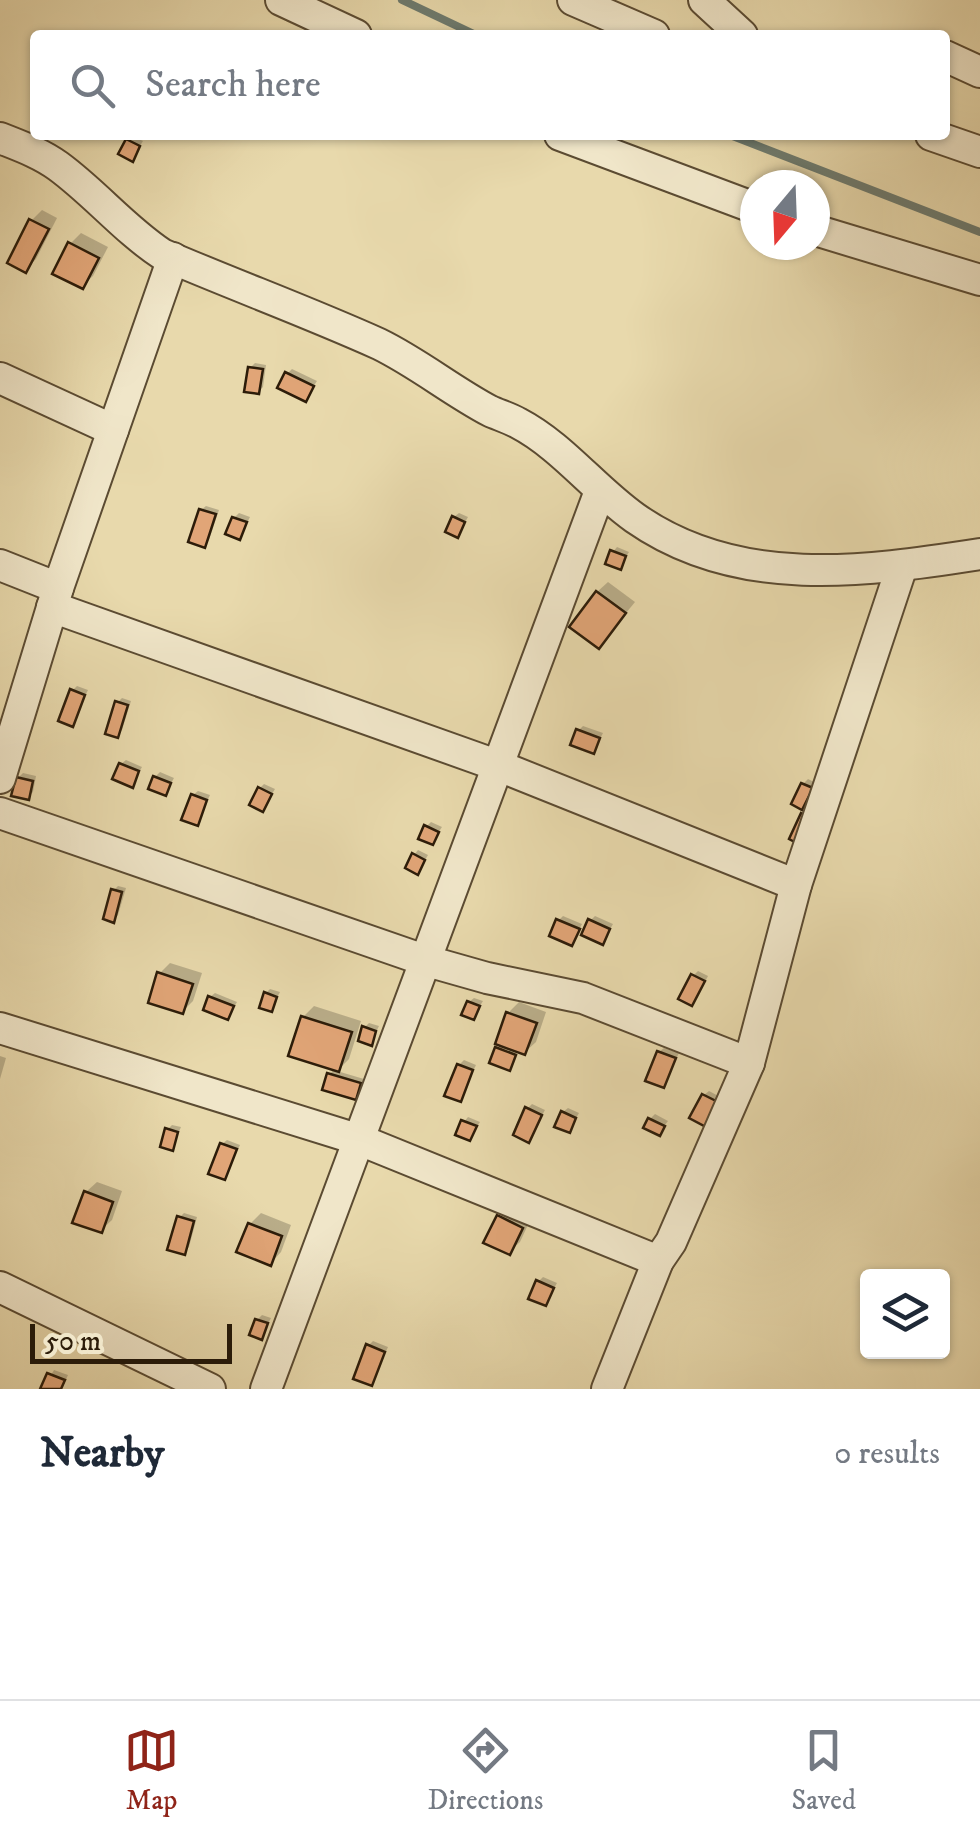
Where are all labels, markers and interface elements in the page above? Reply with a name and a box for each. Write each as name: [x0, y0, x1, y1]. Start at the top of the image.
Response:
search box: [30, 30, 950, 140]
icon: search: [65, 58, 120, 113]
text: Search here: [145, 61, 321, 109]
north arrow: [740, 170, 830, 260]
map controls: [860, 1269, 950, 1359]
button: layers: [860, 1269, 950, 1359]
scale bar: [30, 1319, 232, 1364]
text: 50 m: [45, 1324, 101, 1359]
text: Nearby: [40, 1428, 164, 1480]
text: 0 results: [834, 1434, 940, 1474]
tab: Map: [124, 1723, 179, 1818]
tab: Directions: [427, 1723, 543, 1818]
tab: Saved: [792, 1723, 856, 1818]

